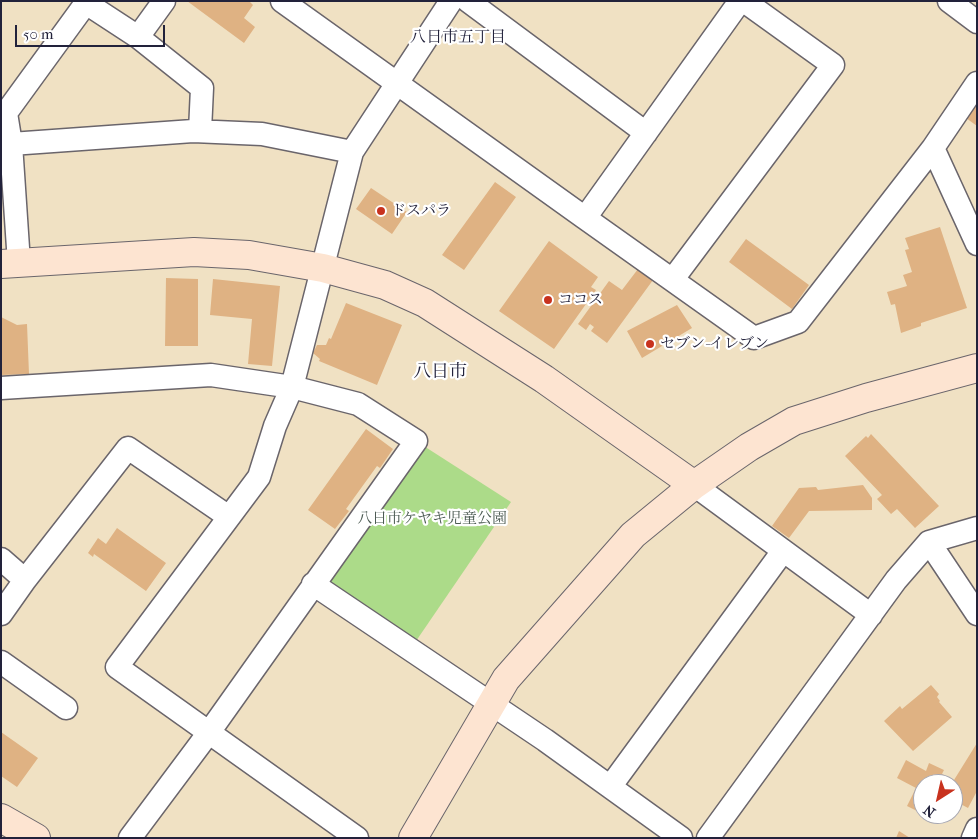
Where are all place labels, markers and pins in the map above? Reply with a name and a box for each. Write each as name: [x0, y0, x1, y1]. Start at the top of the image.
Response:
place label: ドスパラ: [391, 202, 451, 220]
marker: ドスパラ: [375, 205, 387, 217]
place label: ココス: [558, 291, 603, 309]
marker: ココス: [542, 294, 554, 306]
place label: セブン-イレブン: [660, 335, 769, 353]
marker: セブン-イレブン: [644, 338, 656, 350]

